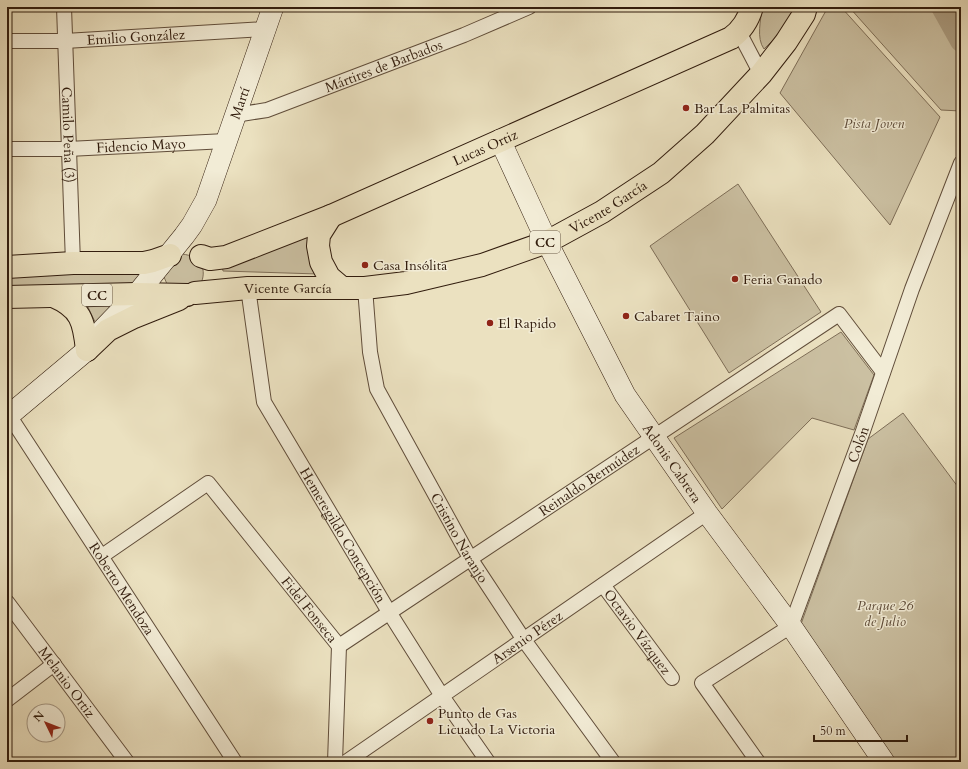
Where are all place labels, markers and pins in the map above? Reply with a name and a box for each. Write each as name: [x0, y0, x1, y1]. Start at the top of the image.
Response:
place label: Bar Las Palmitas: [694, 99, 791, 118]
marker: Bar Las Palmitas: [681, 103, 691, 113]
place label: Casa Insólita: [373, 256, 447, 275]
marker: Casa Insólita: [360, 260, 370, 270]
place label: Feria Ganado: [743, 270, 823, 289]
marker: Feria Ganado: [730, 274, 740, 284]
place label: Cabaret Taino: [634, 307, 720, 326]
marker: Cabaret Taino: [621, 311, 631, 321]
place label: El Rapido: [498, 314, 557, 333]
marker: El Rapido: [485, 318, 495, 328]
place label: Punto de Gas Licuado La Victoria: [438, 704, 555, 739]
marker: Punto de Gas Licuado La Victoria: [425, 716, 435, 726]

